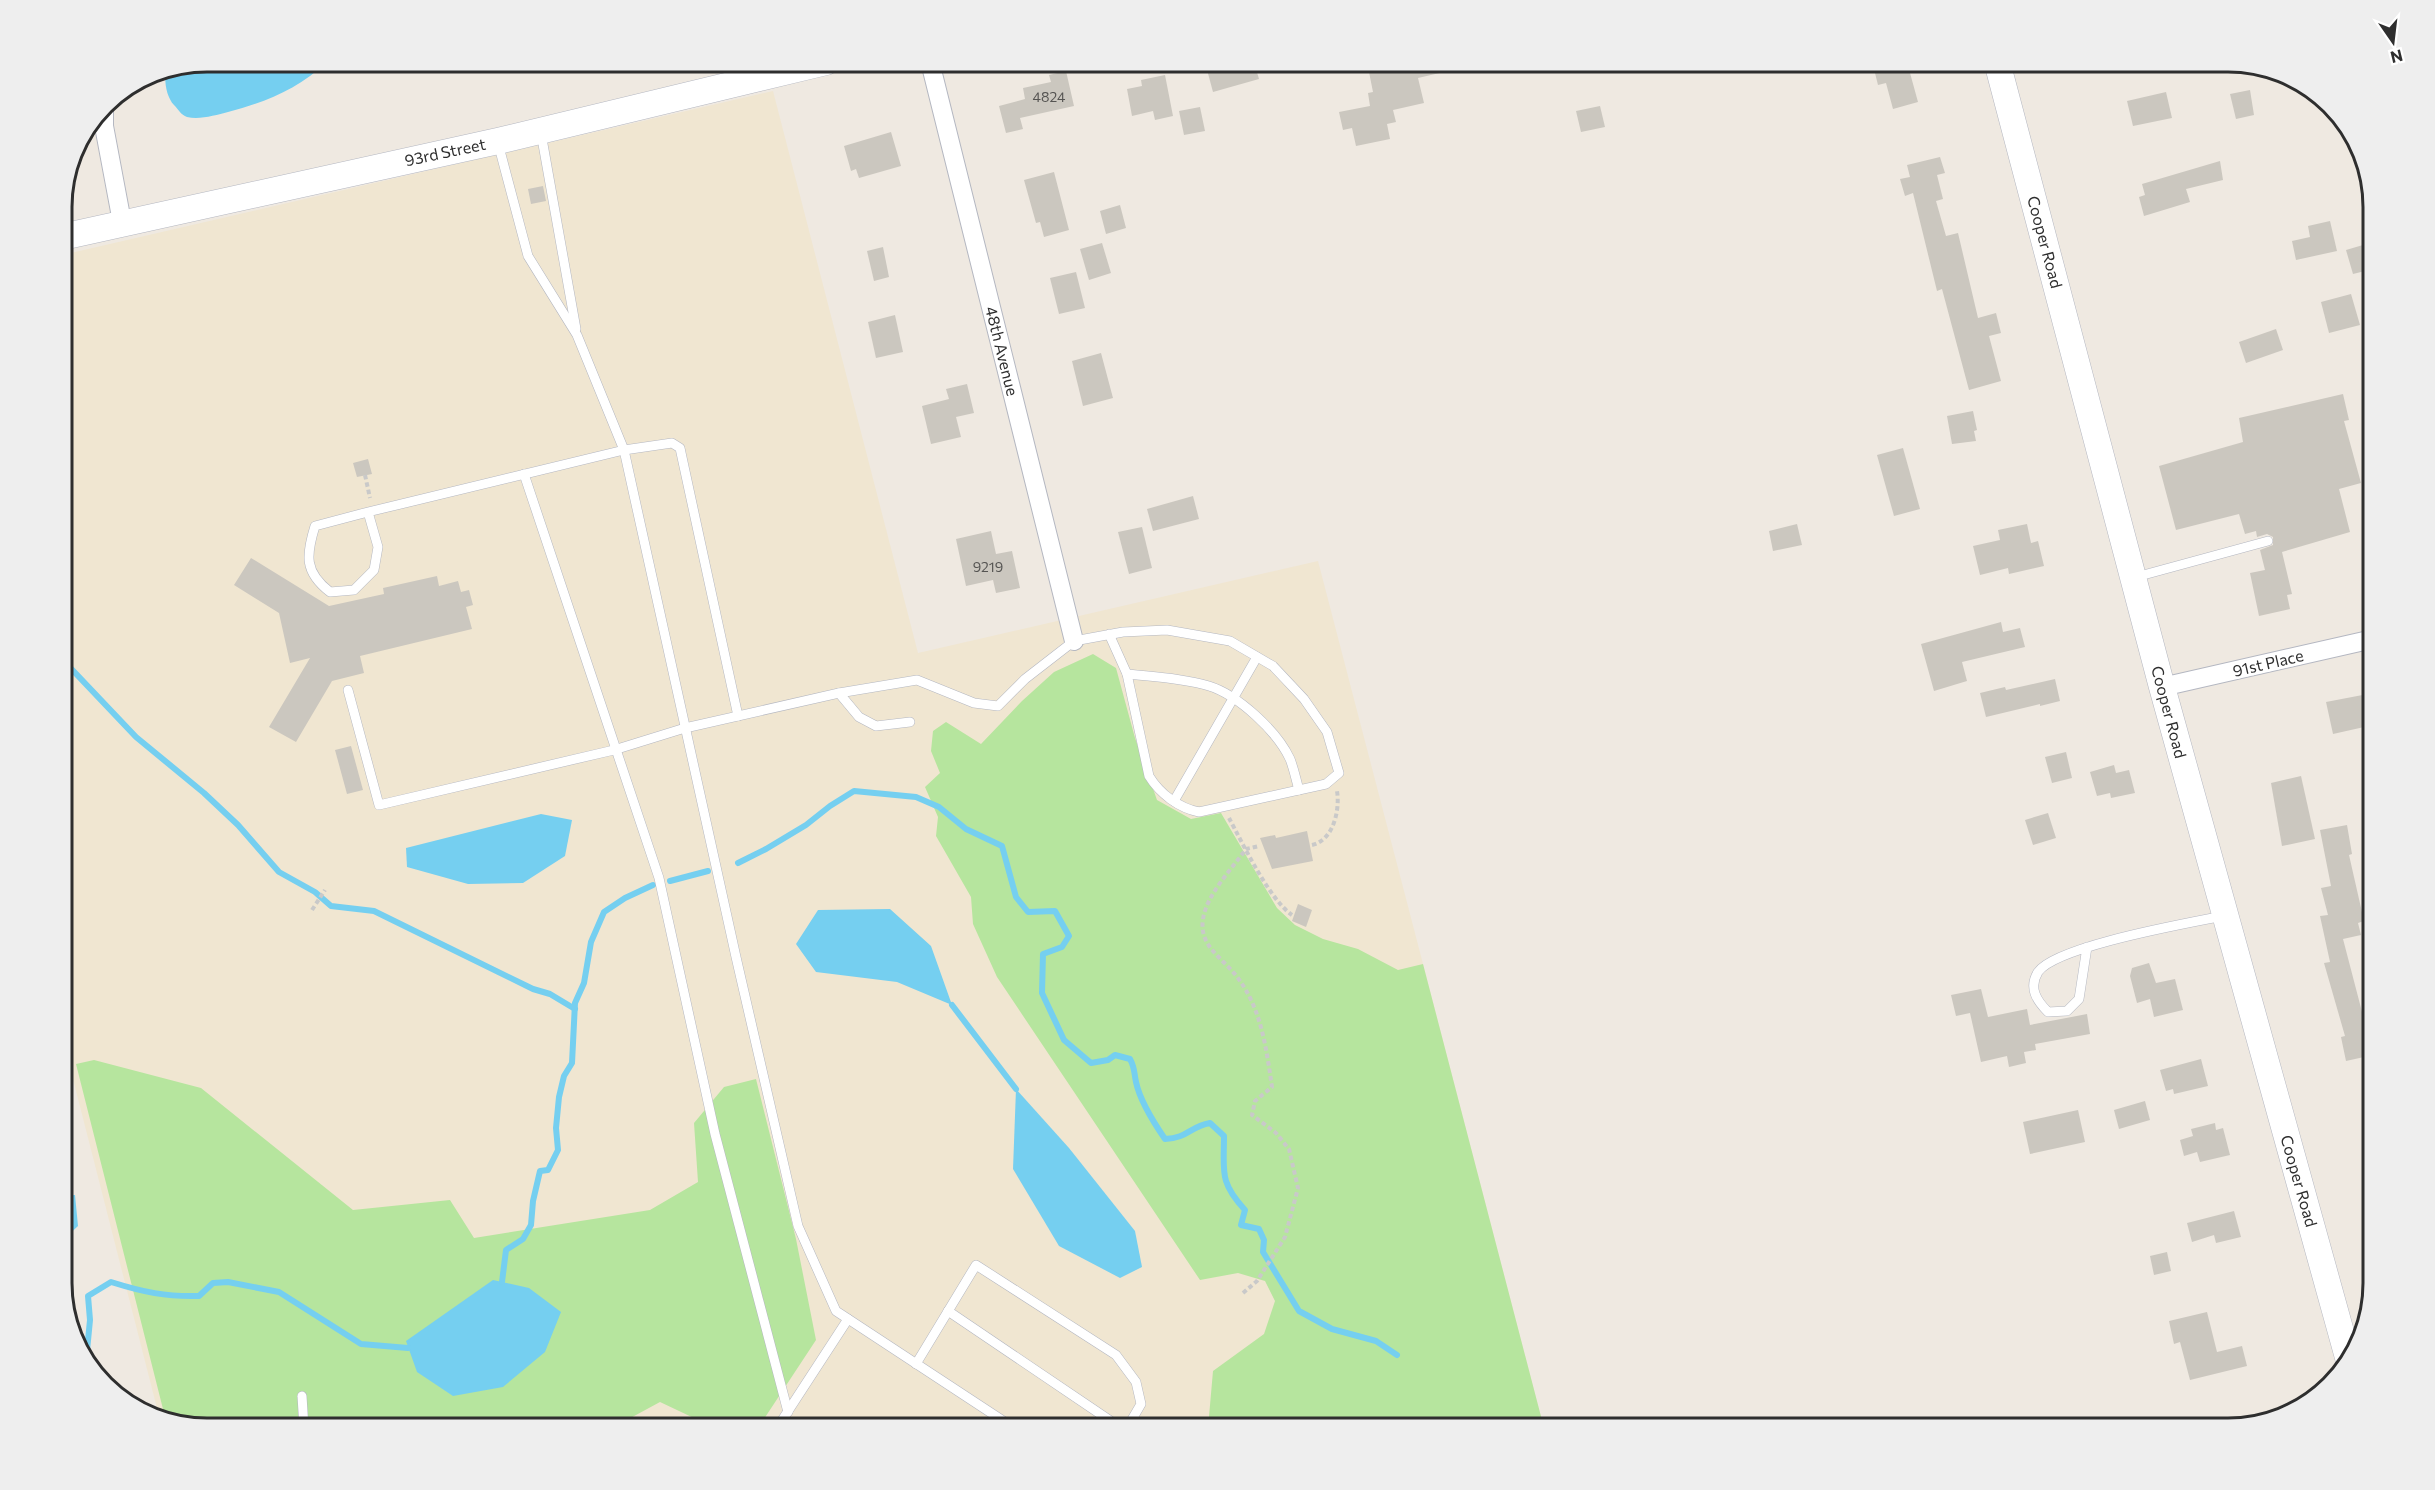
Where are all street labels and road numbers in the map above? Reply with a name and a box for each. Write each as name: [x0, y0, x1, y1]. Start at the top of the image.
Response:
street label: 93rd Street: [403, 134, 488, 169]
street label: Cooper Road: [2024, 194, 2067, 290]
street label: 48th Avenue: [982, 304, 1023, 398]
street label: 91st Place: [2231, 645, 2305, 680]
street label: Cooper Road: [2148, 664, 2191, 760]
street label: Cooper Road: [2277, 1133, 2322, 1229]

